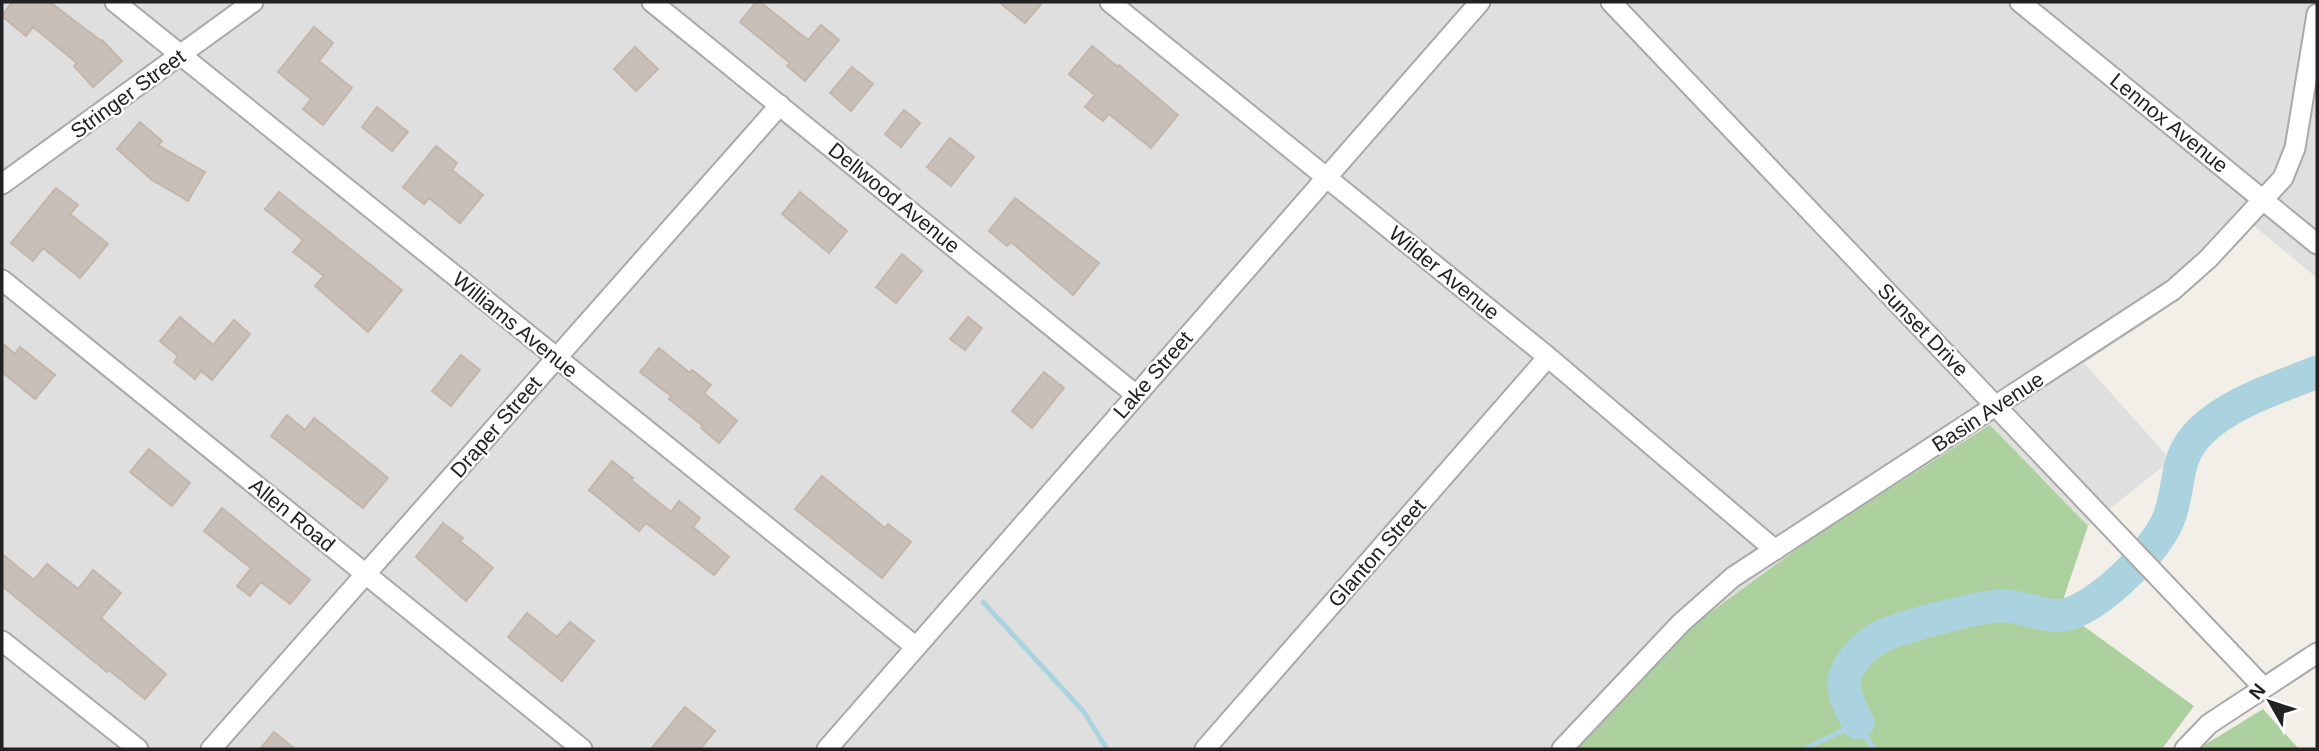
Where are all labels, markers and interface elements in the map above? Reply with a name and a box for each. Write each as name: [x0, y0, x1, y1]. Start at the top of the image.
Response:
street label: Stringer Street: [66, 44, 189, 143]
street label: Lennox Avenue: [2106, 68, 2233, 177]
street label: Dellwood Avenue: [824, 138, 964, 257]
street label: Wilder Avenue: [1385, 221, 1504, 324]
street label: Williams Avenue: [448, 267, 582, 382]
street label: Sunset Drive: [1873, 278, 1973, 381]
street label: Lake Street: [1109, 326, 1197, 423]
street label: Basin Avenue: [1928, 367, 2048, 456]
street label: Draper Street: [446, 371, 546, 482]
street label: Allen Road: [245, 473, 339, 556]
street label: Glanton Street: [1324, 494, 1430, 611]
north arrow: [2235, 667, 2305, 737]
text: N: [2245, 680, 2270, 704]

